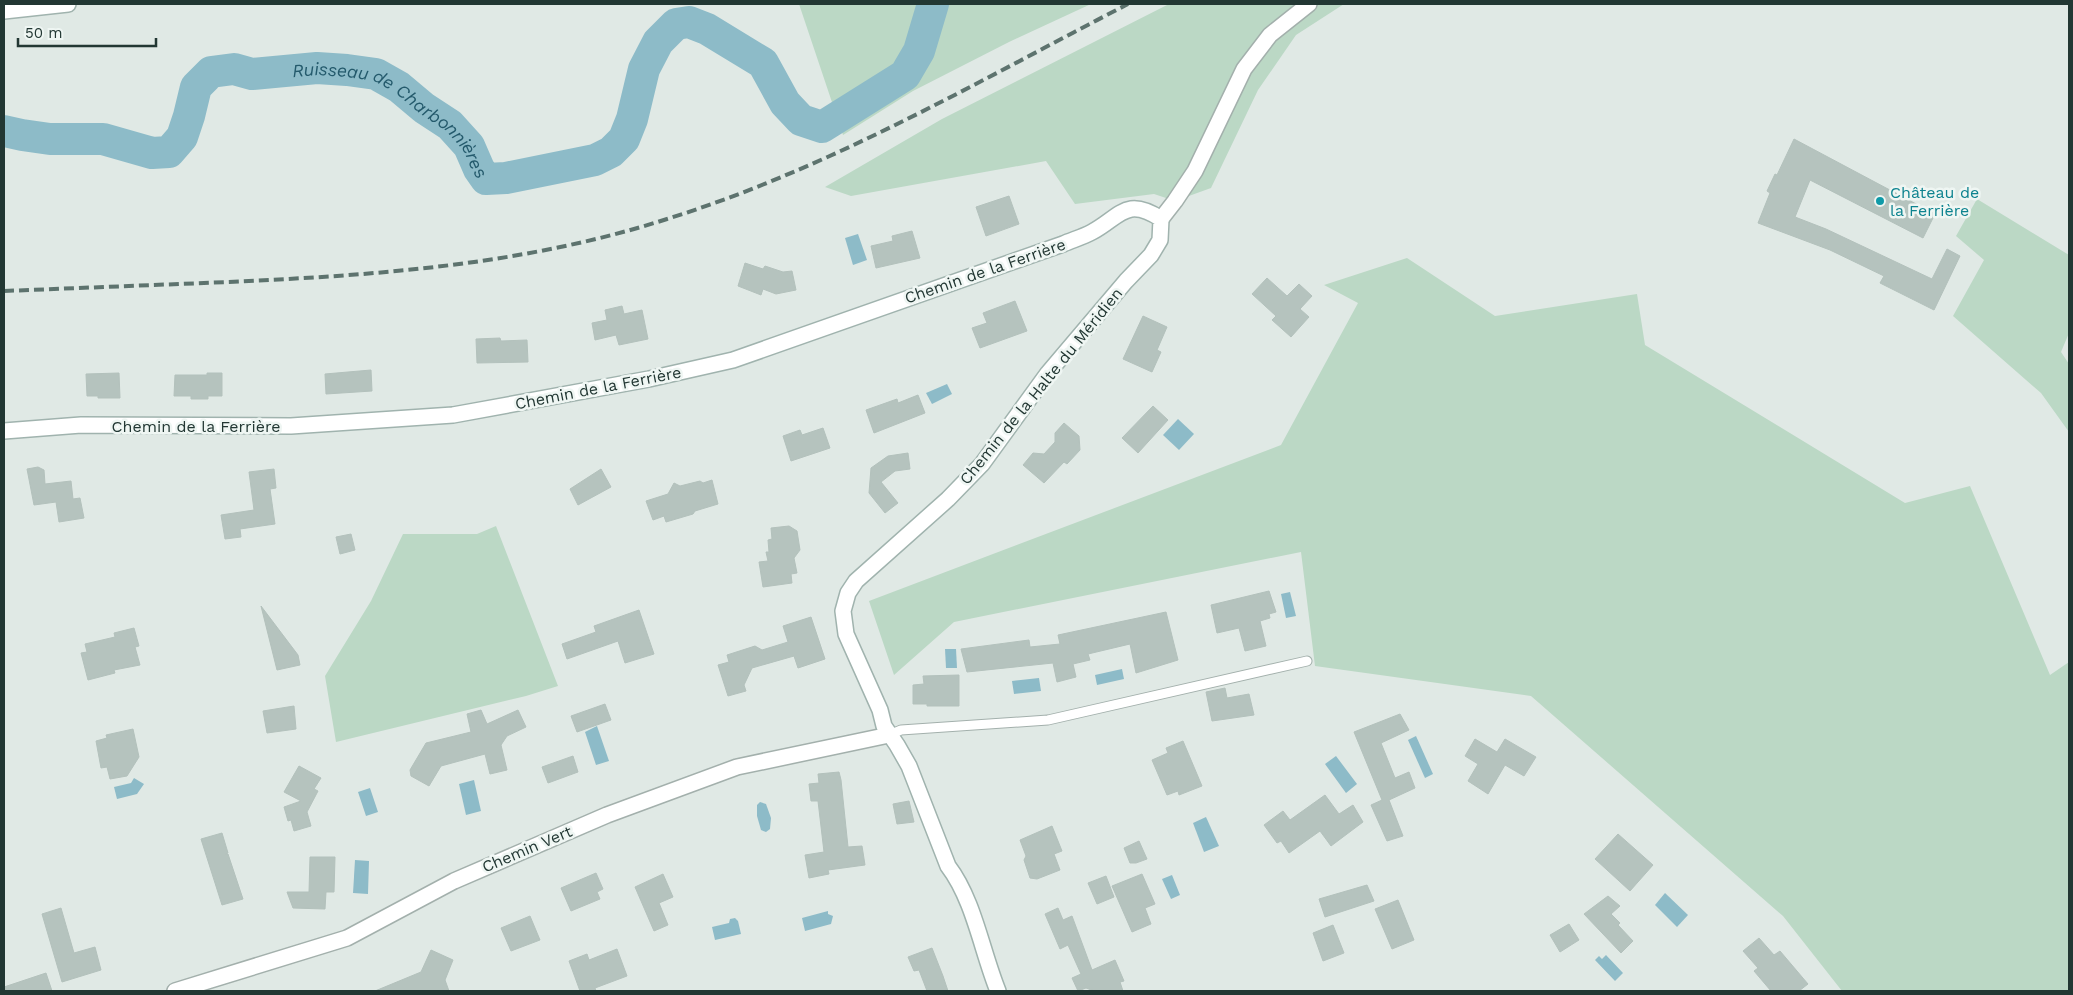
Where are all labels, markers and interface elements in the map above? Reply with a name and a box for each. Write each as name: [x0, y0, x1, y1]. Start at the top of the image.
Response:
scale bar: [18, 15, 155, 47]
text: 50 m: [25, 24, 62, 42]
water label: Ruisseau de Charbonnières: [291, 57, 492, 182]
place label: Château de la Ferrière: [1890, 183, 1979, 220]
marker: Château de la Ferrière: [1874, 195, 1886, 207]
street label: Chemin de la Ferrière: [902, 235, 1068, 307]
street label: Chemin de la Halte du Méridien: [956, 284, 1126, 488]
street label: Chemin de la Ferrière: [513, 363, 683, 413]
street label: Chemin de la Ferrière: [112, 417, 280, 436]
street label: Chemin Vert: [479, 821, 575, 877]

